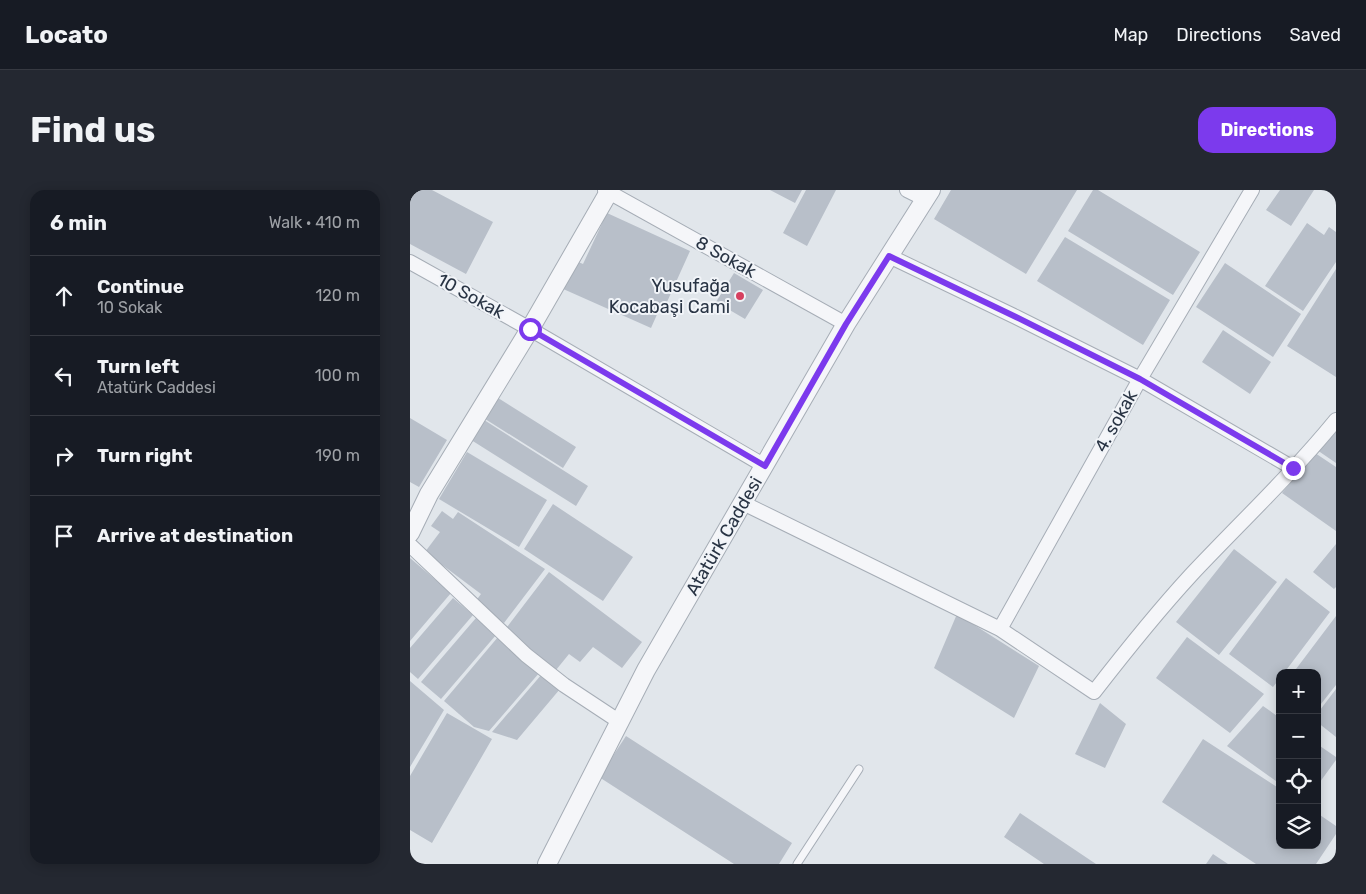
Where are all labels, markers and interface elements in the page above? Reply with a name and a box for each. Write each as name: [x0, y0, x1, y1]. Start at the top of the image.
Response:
text: Locato: [25, 21, 108, 49]
text: Map: [1113, 24, 1148, 46]
text: Directions: [1176, 24, 1262, 46]
text: Saved: [1290, 24, 1341, 46]
button: Directions: [1198, 107, 1336, 153]
text: Find us: [30, 109, 155, 151]
text: 6 min: [50, 210, 107, 235]
text: Walk · 410 m: [269, 213, 360, 232]
street label: 8 Sokak: [692, 231, 761, 283]
street label: 10 Sokak: [434, 269, 509, 324]
text: Continue: [97, 275, 184, 298]
place label: Yusufağa Kocabaşi Cami: [609, 275, 730, 318]
icon: ahead: [50, 282, 78, 310]
text: 120 m: [315, 286, 360, 305]
marker: Yusufağa Kocabaşi Cami: [734, 290, 746, 302]
text: 10 Sokak: [97, 298, 162, 317]
route start: [519, 318, 542, 341]
text: Turn left: [97, 355, 179, 378]
icon: left: [50, 362, 78, 390]
text: 100 m: [315, 366, 360, 385]
text: Atatürk Caddesi: [97, 378, 216, 397]
street label: 4. sokak: [1090, 385, 1142, 456]
icon: right: [50, 442, 78, 470]
text: Turn right: [97, 444, 192, 467]
text: 190 m: [315, 446, 360, 465]
route end: [1282, 457, 1305, 480]
street label: Atatürk Caddesi: [681, 473, 767, 599]
icon: arrive: [50, 522, 78, 550]
text: Arrive at destination: [97, 524, 293, 547]
map controls: [1276, 669, 1321, 849]
button: +: [1276, 669, 1321, 714]
button: −: [1276, 714, 1321, 759]
button: locate: [1276, 759, 1321, 804]
button: layers: [1276, 804, 1321, 849]

